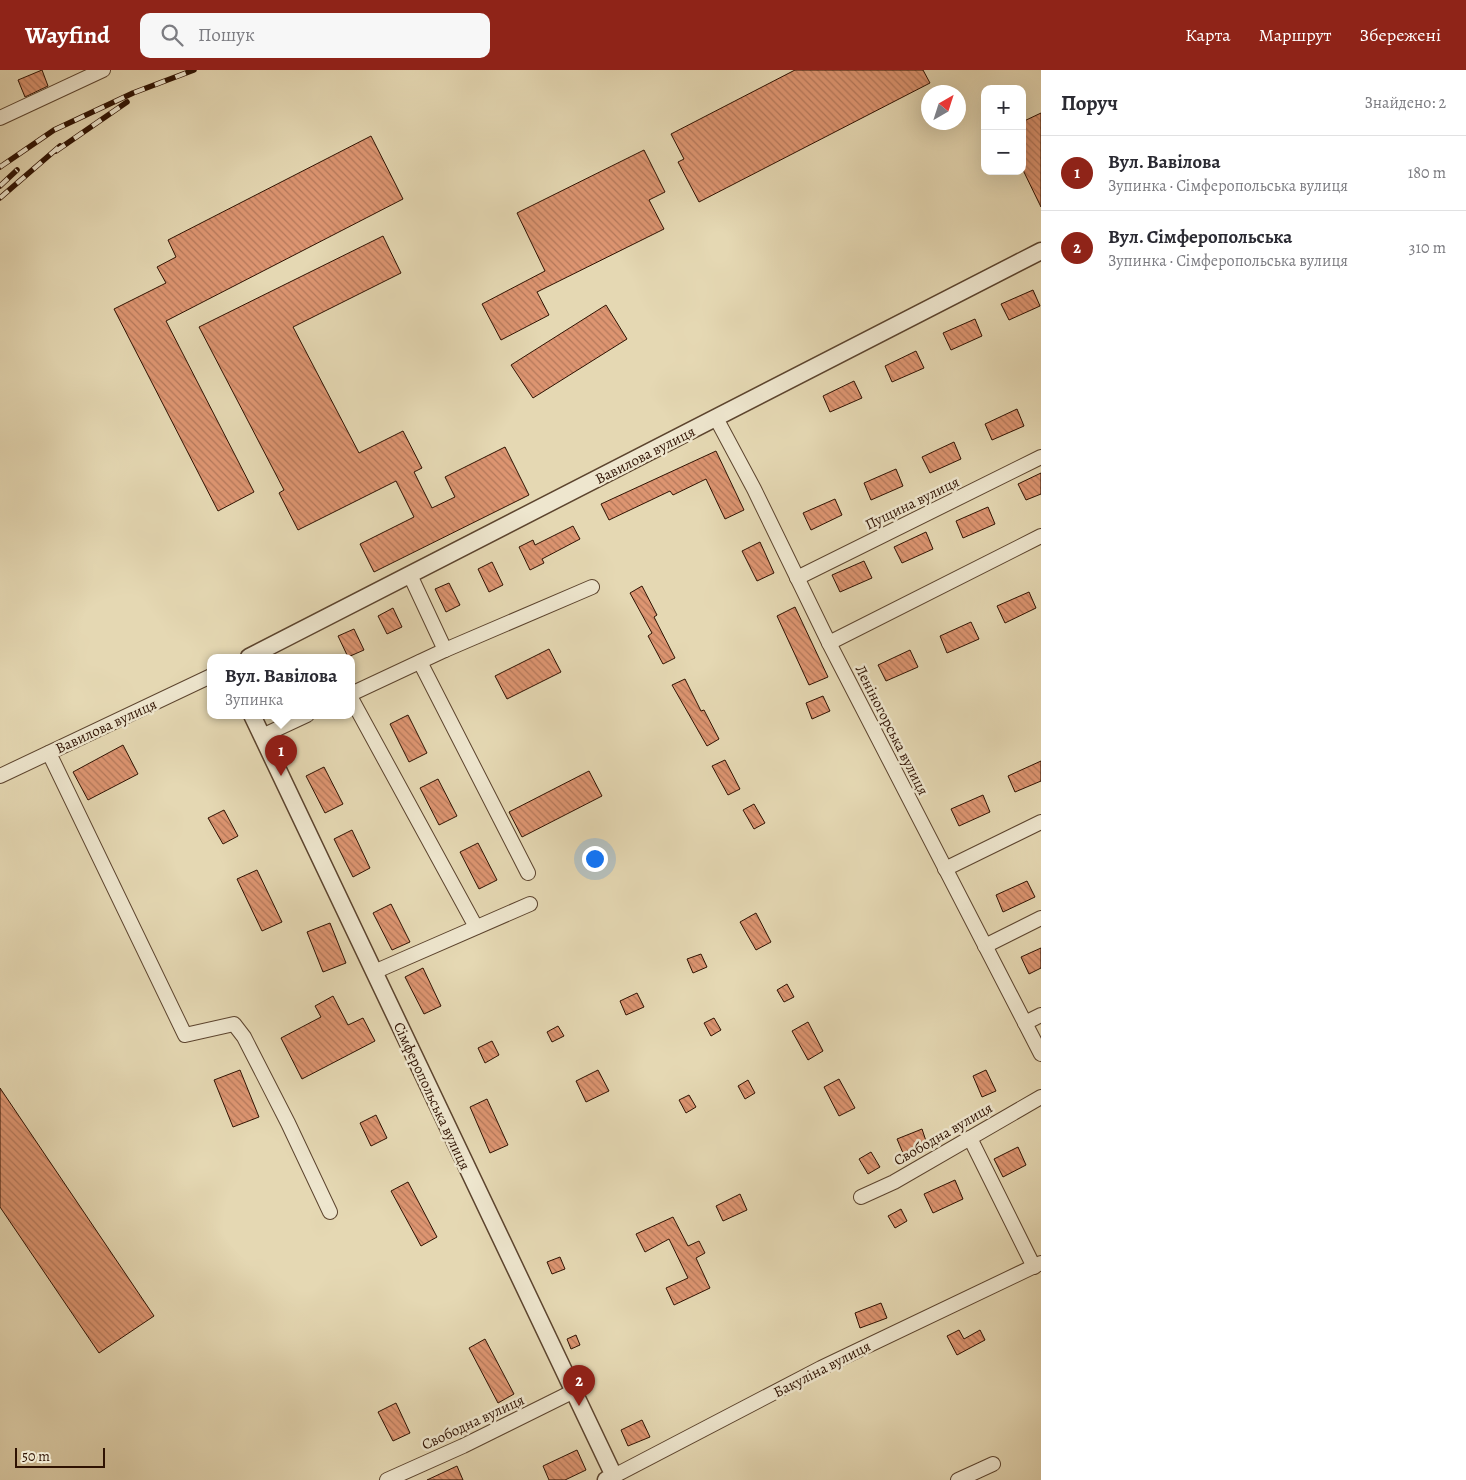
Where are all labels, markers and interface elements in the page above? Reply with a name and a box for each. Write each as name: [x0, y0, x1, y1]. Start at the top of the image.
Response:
search box: [140, 13, 490, 58]
text: Wayfind: [25, 19, 110, 51]
icon: search: [158, 21, 186, 49]
text: Пошук: [198, 22, 255, 48]
text: Карта: [1185, 23, 1231, 47]
text: Маршрут: [1259, 23, 1332, 47]
text: Збережені: [1360, 23, 1441, 47]
north arrow: [921, 85, 966, 130]
map controls: [981, 85, 1026, 175]
button: +: [981, 85, 1026, 130]
text: Поруч: [1061, 89, 1118, 117]
text: Знайдено: 2: [1365, 92, 1446, 114]
button: −: [981, 130, 1026, 175]
text: Вул. Вавілова: [1108, 149, 1220, 175]
text: 1: [1074, 162, 1080, 184]
text: 180 m: [1408, 162, 1446, 184]
text: Зупинка · Сімферопольська вулиця: [1108, 175, 1348, 197]
text: Вул. Сімферопольська: [1108, 224, 1292, 250]
text: 2: [1073, 237, 1081, 259]
text: 310 m: [1409, 237, 1446, 259]
text: Зупинка · Сімферопольська вулиця: [1108, 250, 1348, 272]
street label: Вавилова вулиця: [592, 421, 698, 489]
street label: Пущина вулиця: [862, 472, 962, 534]
popup: [207, 654, 355, 719]
street label: Леніногорська вулиця: [851, 662, 933, 798]
text: Вул. Вавілова: [225, 663, 337, 689]
text: Зупинка: [225, 689, 283, 711]
street label: Вавилова вулиця: [52, 694, 160, 758]
pin: 1: [265, 735, 297, 776]
your location: [582, 846, 608, 872]
street label: Сімферопольська вулиця: [389, 1019, 475, 1173]
street label: Свободна вулиця: [890, 1098, 996, 1170]
street label: Бакуліна вулиця: [770, 1336, 874, 1402]
pin: 2: [563, 1365, 595, 1406]
street label: Свободна вулиця: [418, 1389, 528, 1455]
scale bar: [15, 1445, 105, 1468]
text: 50 m: [22, 1447, 50, 1466]

